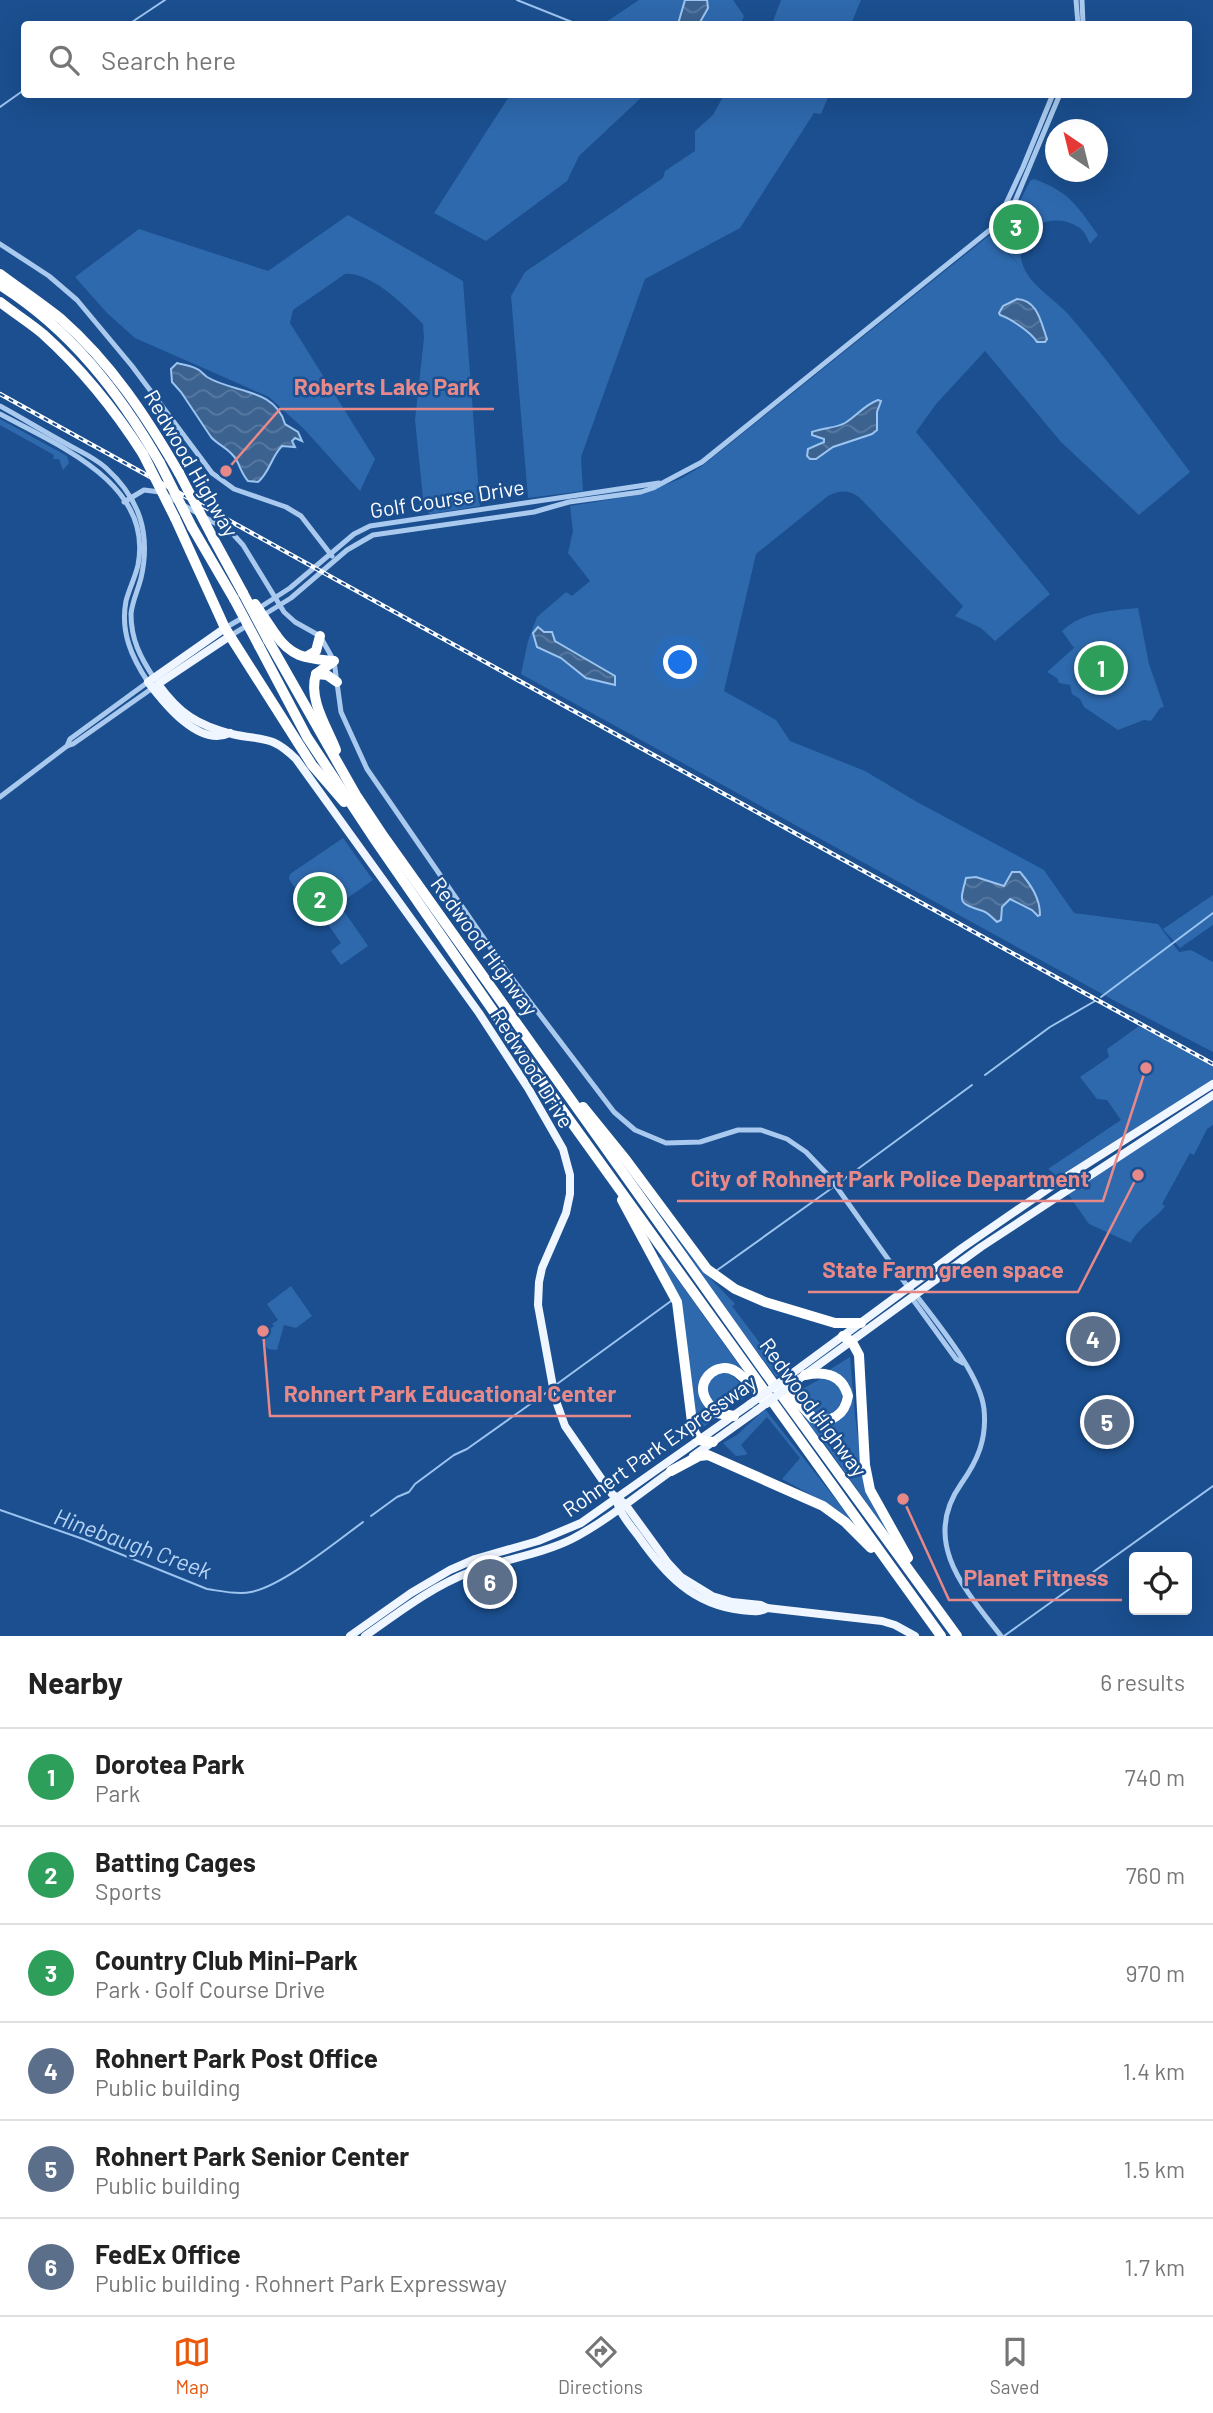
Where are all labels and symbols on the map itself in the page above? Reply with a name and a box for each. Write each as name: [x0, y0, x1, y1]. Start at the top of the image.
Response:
north arrow: [1045, 119, 1108, 182]
pin: 3: [993, 201, 1039, 253]
callout: Roberts Lake Park: [280, 365, 494, 409]
text: Roberts Lake Park: [294, 372, 480, 400]
street label: Redwood Highway: [140, 385, 244, 541]
street label: Golf Course Drive: [368, 473, 526, 523]
pin: 1: [1078, 642, 1124, 694]
your location: [663, 645, 697, 679]
street label: Redwood Highway: [426, 872, 544, 1021]
pin: 2: [297, 873, 343, 925]
street label: Redwood Drive: [486, 1004, 580, 1132]
callout: City of Rohnert Park Police Department: [677, 1157, 1103, 1201]
text: City of Rohnert Park Police Department: [691, 1164, 1089, 1192]
callout: State Farm green space: [808, 1248, 1078, 1292]
text: State Farm green space: [822, 1255, 1064, 1283]
pin: 4: [1070, 1313, 1116, 1365]
street label: Redwood Highway: [755, 1333, 873, 1482]
street label: Rohnert Park Expressway: [557, 1368, 761, 1521]
callout: Rohnert Park Educational Center: [270, 1372, 631, 1416]
text: Rohnert Park Educational Center: [284, 1379, 617, 1407]
pin: 5: [1084, 1396, 1130, 1448]
water label: Hinebaugh Creek: [51, 1502, 215, 1584]
pin: 6: [467, 1556, 513, 1608]
callout: Planet Fitness: [949, 1556, 1122, 1600]
text: Planet Fitness: [964, 1563, 1108, 1591]

